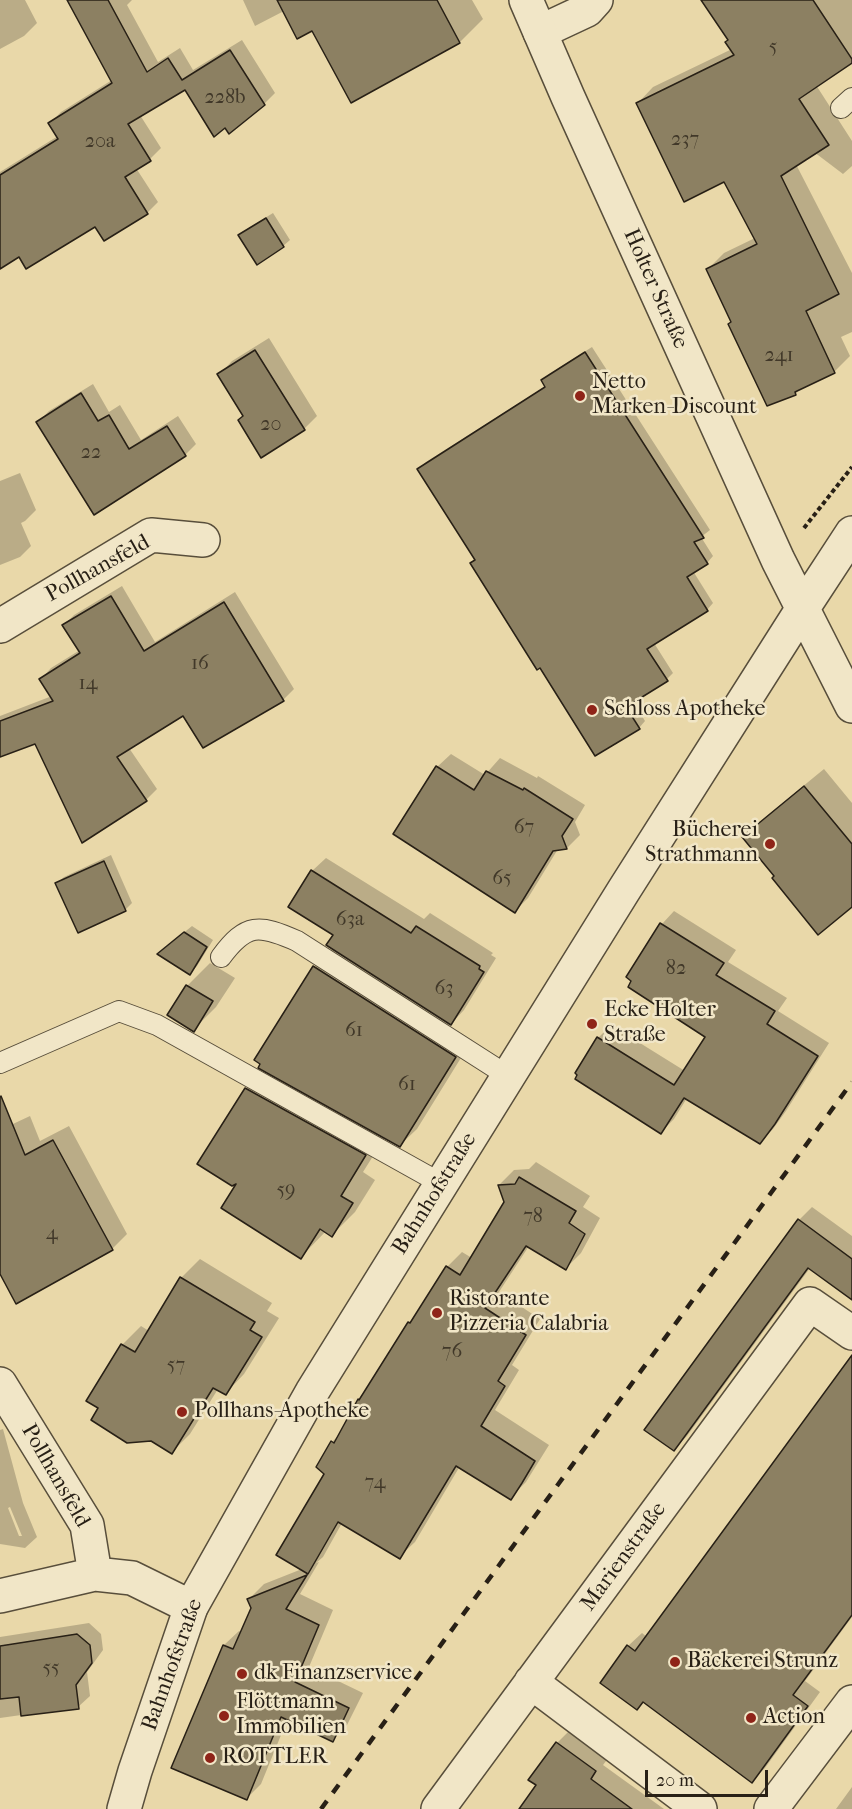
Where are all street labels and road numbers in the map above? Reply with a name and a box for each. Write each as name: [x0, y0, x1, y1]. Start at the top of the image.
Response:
street label: Holter Straße: [617, 225, 693, 353]
street label: Pollhansfeld: [41, 530, 155, 608]
street label: Bahnhofstraße: [387, 1128, 483, 1260]
street label: Pollhansfeld: [15, 1420, 95, 1532]
street label: Marienstraße: [576, 1497, 672, 1617]
street label: Bahnhofstraße: [137, 1595, 209, 1735]

